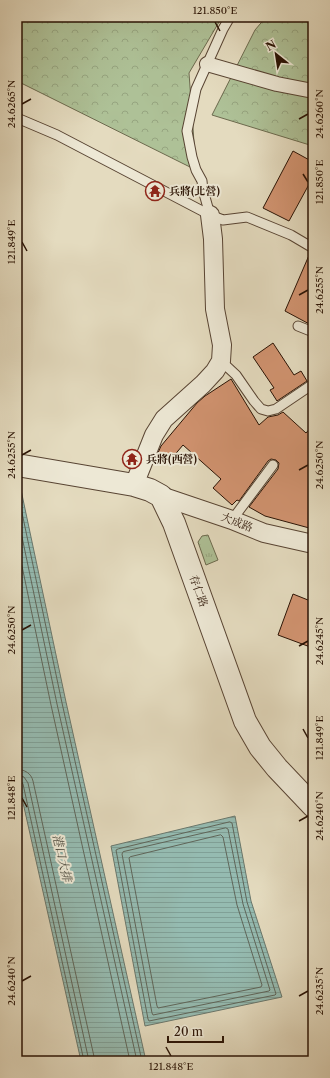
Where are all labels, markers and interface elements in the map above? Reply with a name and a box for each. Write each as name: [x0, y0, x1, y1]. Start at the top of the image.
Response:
text: 121.850°E: [193, 4, 237, 17]
north arrow: [256, 34, 296, 74]
text: N: [263, 37, 279, 54]
text: 24.6265°N: [5, 80, 18, 128]
text: 24.6260°N: [313, 89, 326, 139]
text: 121.850°E: [313, 160, 326, 204]
temple icon: 兵將(北營): [144, 180, 166, 202]
place label: 兵將(北營): [169, 184, 220, 198]
text: 121.849°E: [5, 220, 18, 264]
text: 24.6255°N: [313, 266, 326, 314]
text: 24.6255°N: [5, 431, 18, 479]
text: 24.6250°N: [313, 440, 326, 490]
temple icon: 兵將(西營): [121, 448, 143, 470]
place label: 兵將(西營): [146, 452, 197, 466]
street label: 大成路: [219, 510, 255, 534]
street label: 存仁路: [187, 573, 211, 609]
text: 24.6250°N: [5, 605, 18, 655]
text: 24.6245°N: [313, 617, 326, 665]
text: 121.849°E: [313, 716, 326, 760]
text: 121.848°E: [5, 776, 18, 820]
text: 24.6240°N: [313, 791, 326, 841]
water label: 港口大排: [50, 833, 76, 885]
text: 24.6240°N: [5, 956, 18, 1006]
text: 24.6235°N: [313, 967, 326, 1015]
scale bar: [168, 1018, 223, 1044]
text: 20 m: [174, 1024, 203, 1039]
text: 121.848°E: [149, 1060, 193, 1073]

